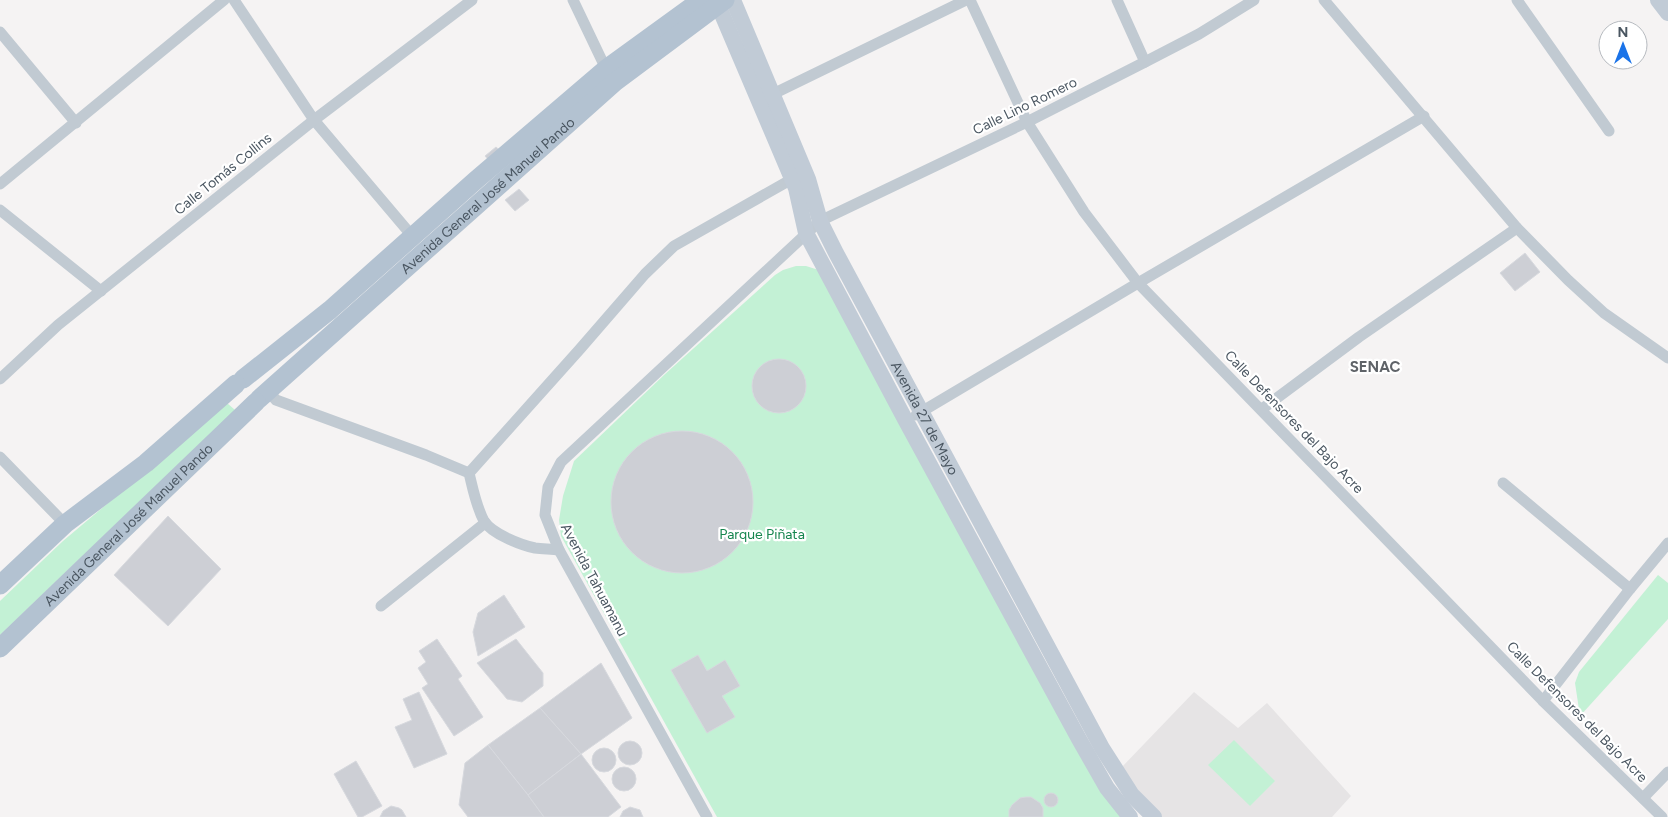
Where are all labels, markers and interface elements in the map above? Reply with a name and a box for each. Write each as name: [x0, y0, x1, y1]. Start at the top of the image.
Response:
north arrow: [1598, 20, 1648, 70]
text: N: [1618, 24, 1628, 41]
street label: Calle Lino Romero: [970, 73, 1080, 139]
street label: Avenida General José Manuel Pando: [397, 114, 578, 277]
street label: Calle Tomás Collins: [171, 129, 275, 219]
street label: Calle Defensores del Bajo Acre: [1221, 347, 1367, 497]
street label: Avenida 27 de Mayo: [887, 358, 962, 478]
district label: SENAC: [1350, 358, 1400, 376]
street label: Avenida General José Manuel Pando: [40, 440, 216, 610]
street label: Avenida Tahuamanu: [557, 521, 631, 639]
park label: Parque Piñata: [719, 526, 805, 543]
street label: Calle Defensores del Bajo Acre: [1503, 638, 1651, 786]

